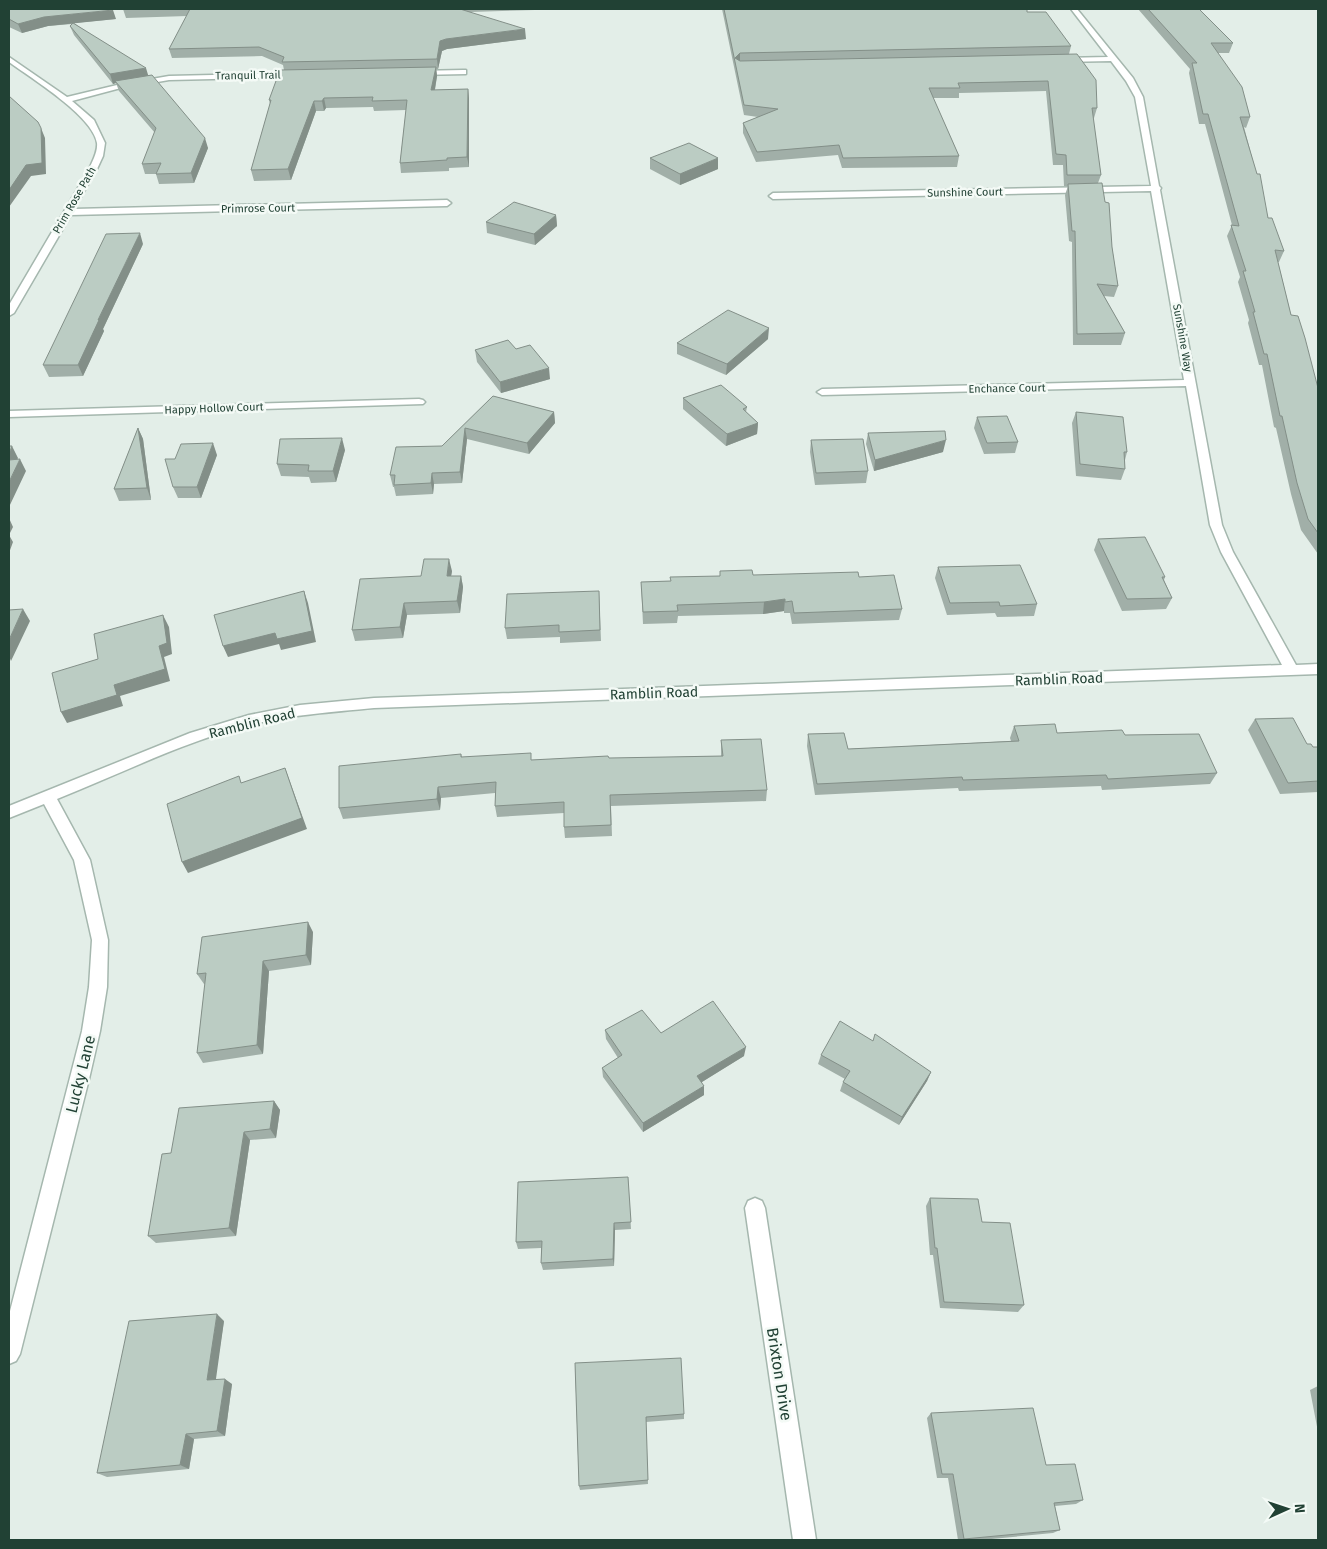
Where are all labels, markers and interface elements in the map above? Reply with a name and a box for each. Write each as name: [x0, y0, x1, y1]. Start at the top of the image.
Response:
street label: Tranquil Trail: [215, 68, 281, 83]
street label: Prim Rose Path: [50, 165, 99, 236]
street label: Sunshine Court: [927, 185, 1003, 200]
street label: Primrose Court: [221, 201, 295, 216]
street label: Sunshine Way: [1170, 303, 1195, 374]
street label: Enchance Court: [968, 381, 1046, 396]
street label: Happy Hollow Court: [164, 400, 264, 417]
street label: Ramblin Road: [1014, 669, 1104, 690]
street label: Ramblin Road: [609, 683, 699, 704]
street label: Ramblin Road: [207, 705, 297, 742]
street label: Lucky Lane: [62, 1033, 99, 1115]
street label: Brixton Drive: [763, 1326, 796, 1422]
north arrow: [1262, 1484, 1312, 1534]
text: N: [1291, 1503, 1308, 1513]

